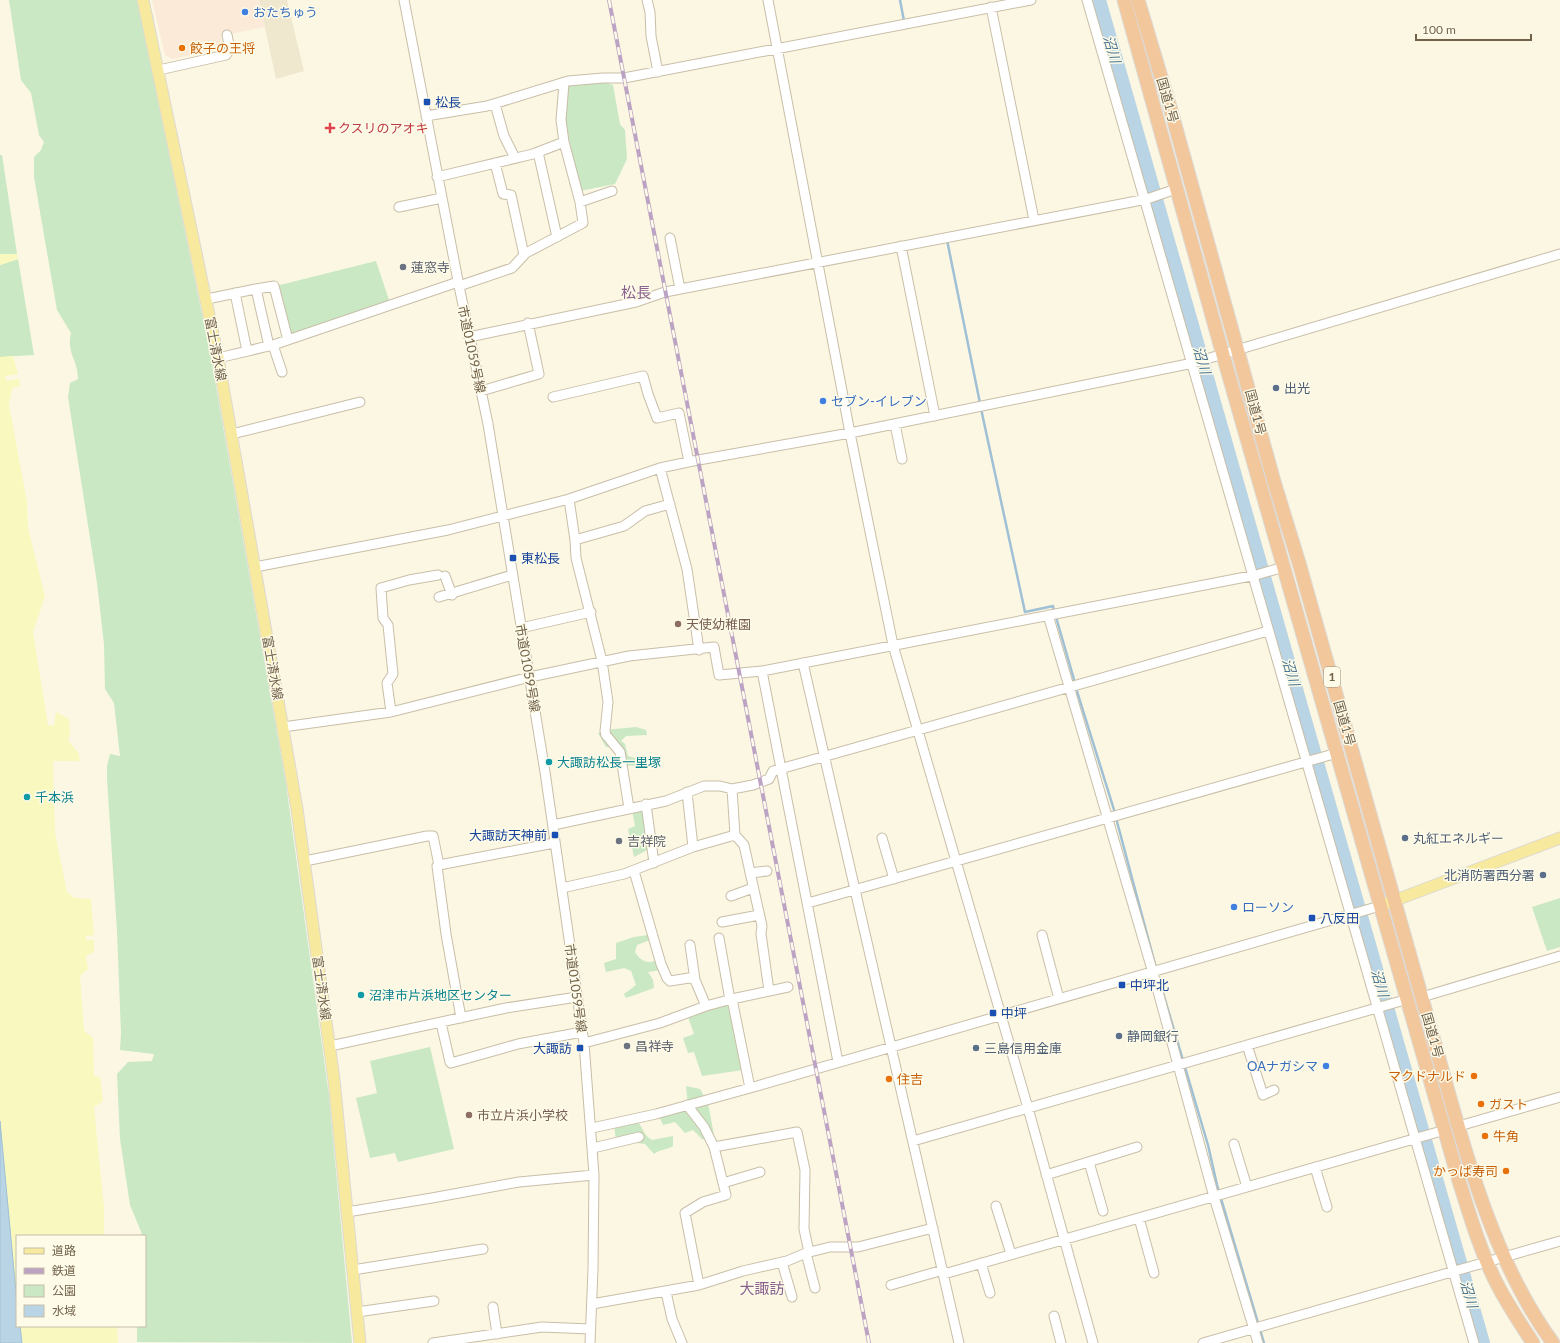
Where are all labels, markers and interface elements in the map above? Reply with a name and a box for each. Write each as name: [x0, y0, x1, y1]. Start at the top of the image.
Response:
place label: おたちゅう: [253, 4, 318, 20]
marker: おたちゅう: [240, 7, 250, 17]
scale bar: [1416, 16, 1531, 42]
text: 100 m: [1422, 22, 1456, 37]
water label: 沼川: [1100, 33, 1125, 67]
place label: 餃子の王将: [190, 40, 255, 56]
marker: 餃子の王将: [177, 43, 187, 53]
street label: 国道1号: [1154, 75, 1182, 125]
place label: 松長: [435, 94, 461, 110]
marker: 松長: [422, 97, 432, 107]
place label: クスリのアオキ: [338, 120, 429, 136]
marker: クスリのアオキ: [325, 123, 335, 133]
place label: 蓮窓寺: [411, 259, 450, 275]
marker: 蓮窓寺: [398, 262, 408, 272]
district label: 松長: [621, 283, 651, 301]
street label: 市道01059号線: [455, 303, 489, 395]
street label: 富士清水線: [202, 316, 230, 382]
water label: 沼川: [1190, 344, 1215, 378]
place label: 出光: [1284, 380, 1310, 396]
marker: 出光: [1271, 383, 1281, 393]
street label: 国道1号: [1242, 387, 1270, 437]
place label: セブン-イレブン: [831, 393, 927, 409]
marker: セブン-イレブン: [818, 396, 828, 406]
place label: 東松長: [521, 550, 560, 566]
marker: 東松長: [508, 553, 518, 563]
place label: 天使幼稚園: [686, 616, 751, 632]
marker: 天使幼稚園: [673, 619, 683, 629]
street label: 市道01059号線: [512, 622, 544, 714]
street label: 富士清水線: [259, 635, 287, 701]
water label: 沼川: [1279, 656, 1304, 690]
road number: 1: [1324, 667, 1340, 687]
street label: 国道1号: [1331, 698, 1359, 748]
place label: 大諏訪松長一里塚: [557, 754, 661, 770]
marker: 大諏訪松長一里塚: [544, 757, 554, 767]
place label: 千本浜: [35, 789, 74, 805]
marker: 千本浜: [22, 792, 32, 802]
place label: 大諏訪天神前: [469, 827, 547, 843]
marker: 大諏訪天神前: [550, 830, 560, 840]
place label: 丸紅エネルギー: [1413, 830, 1504, 846]
place label: 吉祥院: [627, 833, 666, 849]
marker: 丸紅エネルギー: [1400, 833, 1410, 843]
marker: 吉祥院: [614, 836, 624, 846]
place label: 北消防署西分署: [1444, 867, 1535, 883]
marker: 北消防署西分署: [1538, 870, 1548, 880]
place label: ローソン: [1242, 899, 1294, 915]
marker: ローソン: [1229, 902, 1239, 912]
place label: 八反田: [1320, 910, 1359, 926]
marker: 八反田: [1307, 913, 1317, 923]
street label: 市道01059号線: [562, 942, 590, 1034]
street label: 富士清水線: [310, 955, 334, 1021]
water label: 沼川: [1368, 967, 1393, 1001]
place label: 中坪北: [1130, 977, 1169, 993]
marker: 中坪北: [1117, 980, 1127, 990]
place label: 沼津市片浜地区センター: [369, 987, 512, 1003]
marker: 沼津市片浜地区センター: [356, 990, 366, 1000]
place label: 中坪: [1001, 1005, 1027, 1021]
marker: 中坪: [988, 1008, 998, 1018]
street label: 国道1号: [1419, 1010, 1447, 1060]
place label: 静岡銀行: [1127, 1028, 1179, 1044]
marker: 静岡銀行: [1114, 1031, 1124, 1041]
place label: 昌祥寺: [635, 1038, 674, 1054]
place label: 大諏訪: [533, 1040, 572, 1056]
place label: 三島信用金庫: [984, 1040, 1062, 1056]
marker: 昌祥寺: [622, 1041, 632, 1051]
marker: 大諏訪: [575, 1043, 585, 1053]
marker: 三島信用金庫: [971, 1043, 981, 1053]
place label: OAナガシマ: [1247, 1058, 1318, 1074]
marker: OAナガシマ: [1321, 1061, 1331, 1071]
place label: マクドナルド: [1388, 1068, 1466, 1084]
place label: 住吉: [897, 1071, 923, 1087]
marker: マクドナルド: [1469, 1071, 1479, 1081]
marker: 住吉: [884, 1074, 894, 1084]
place label: ガスト: [1489, 1096, 1528, 1112]
marker: ガスト: [1476, 1099, 1486, 1109]
place label: 市立片浜小学校: [477, 1107, 568, 1123]
marker: 市立片浜小学校: [464, 1110, 474, 1120]
place label: 牛角: [1493, 1128, 1519, 1144]
marker: 牛角: [1480, 1131, 1490, 1141]
place label: かっぱ寿司: [1433, 1163, 1498, 1179]
marker: かっぱ寿司: [1501, 1166, 1511, 1176]
legend: [16, 1235, 146, 1327]
text: 道路: [52, 1243, 76, 1258]
text: 鉄道: [52, 1263, 76, 1278]
water label: 沼川: [1457, 1278, 1482, 1312]
district label: 大諏訪: [739, 1279, 785, 1297]
text: 公園: [52, 1283, 76, 1298]
text: 水域: [52, 1303, 76, 1318]

